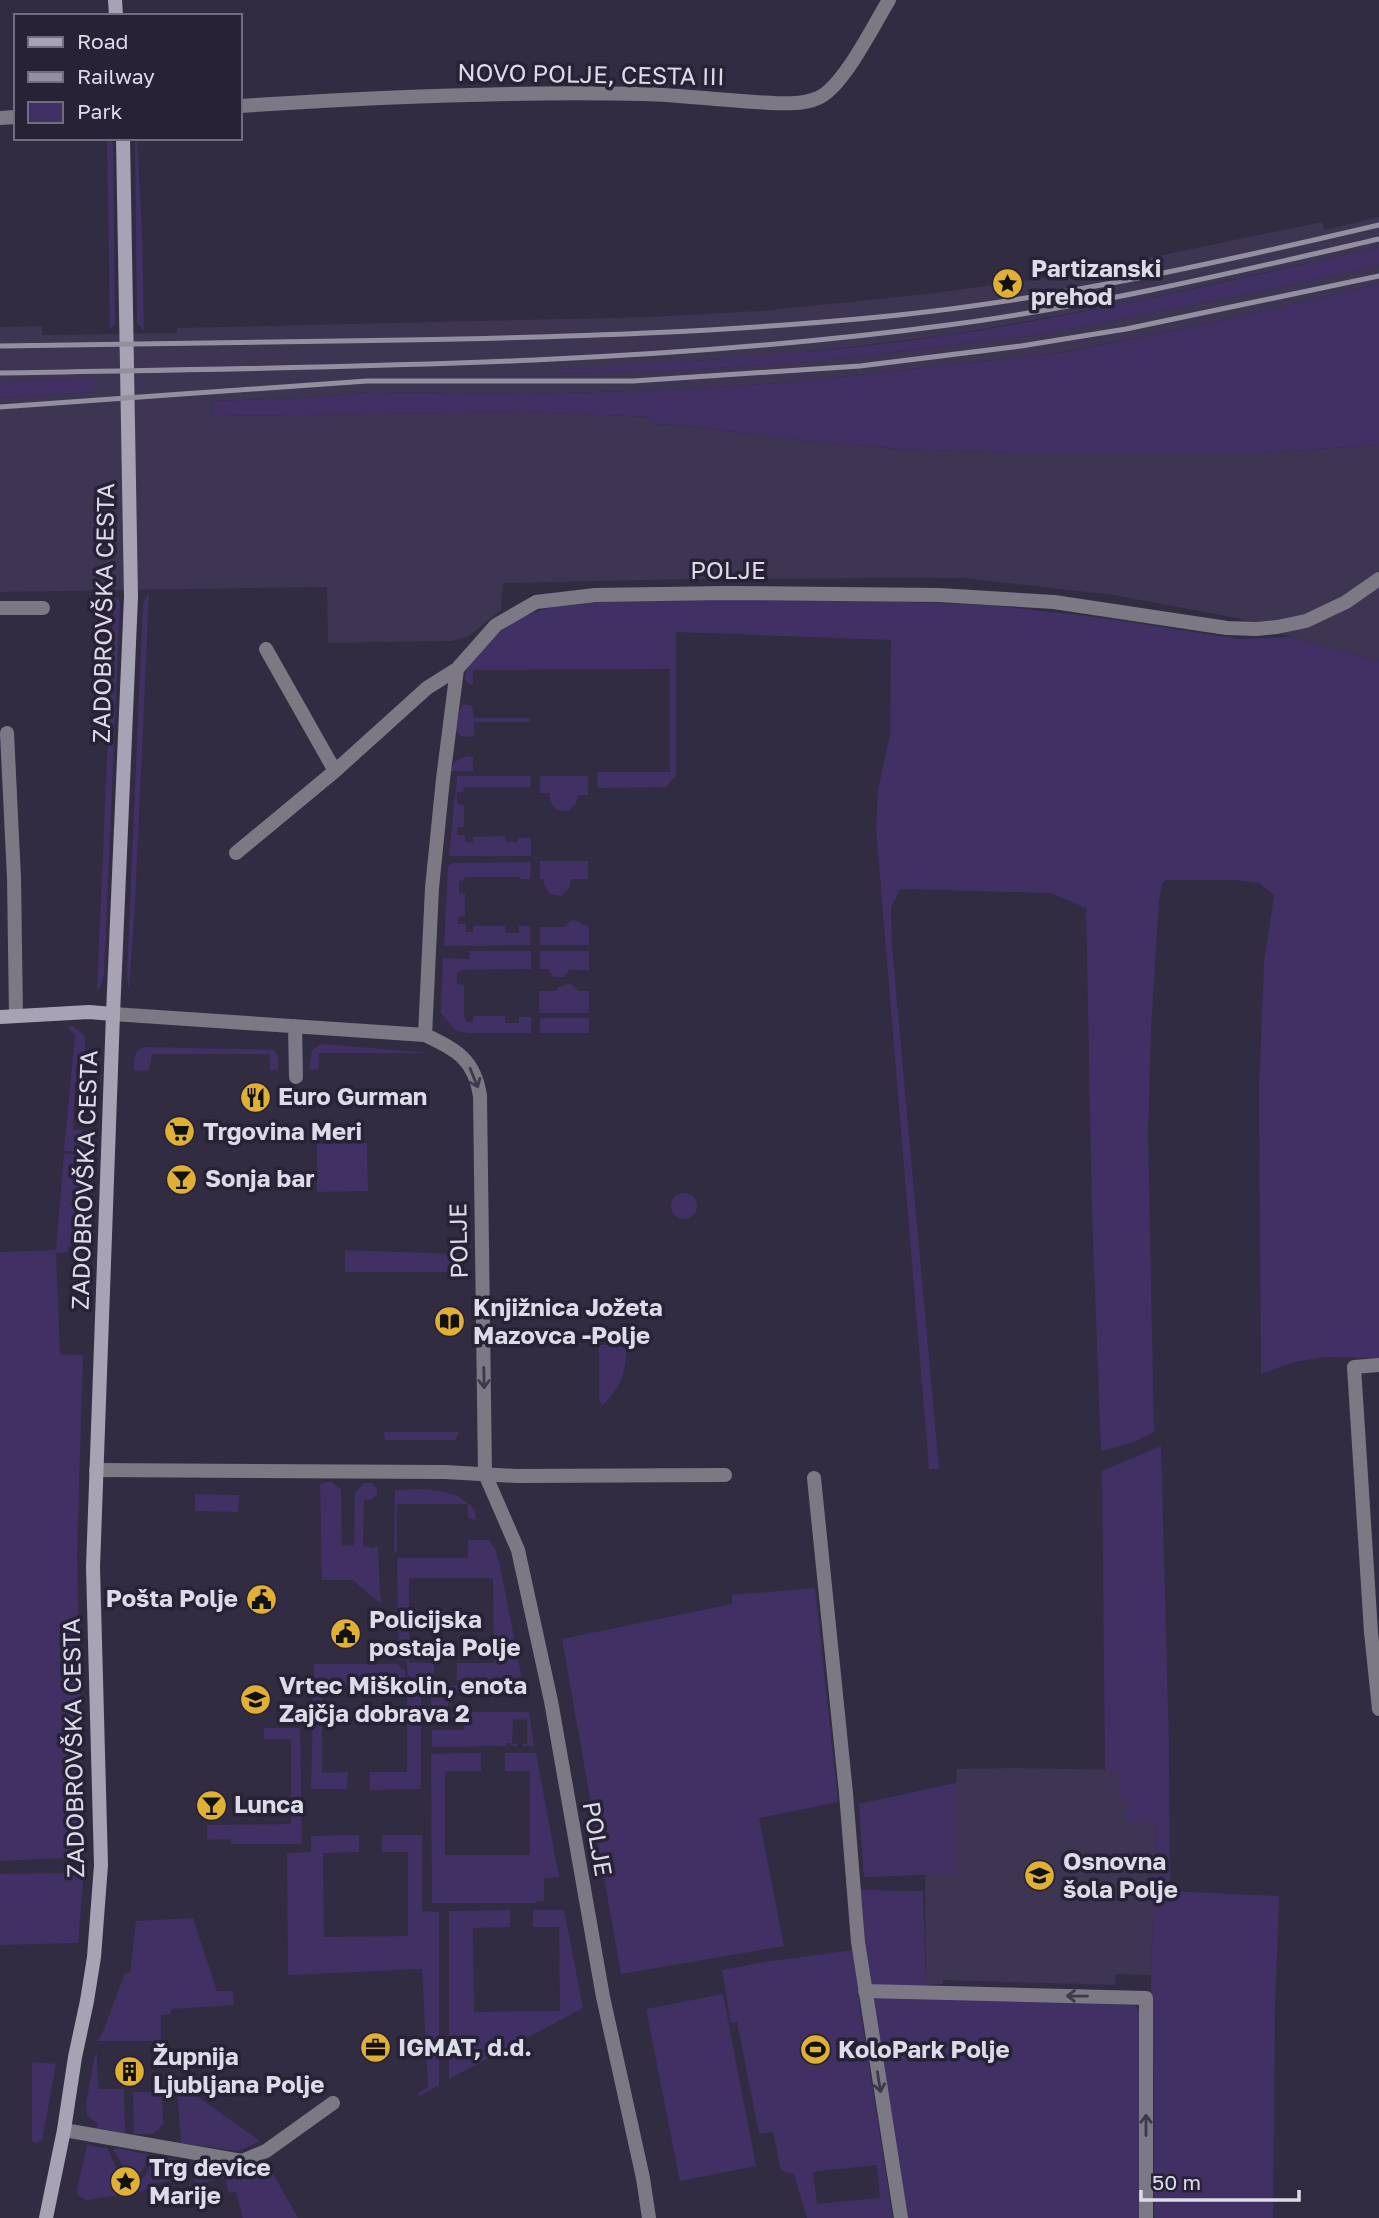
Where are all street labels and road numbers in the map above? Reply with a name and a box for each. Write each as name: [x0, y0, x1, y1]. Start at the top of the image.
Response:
street label: NOVO POLJE, CESTA III: [457, 57, 725, 90]
street label: ZADOBROVŠKA CESTA: [86, 483, 119, 743]
street label: POLJE: [690, 555, 766, 584]
street label: ZADOBROVŠKA CESTA: [64, 1049, 103, 1310]
street label: POLJE: [442, 1203, 473, 1279]
street label: ZADOBROVŠKA CESTA: [56, 1618, 89, 1878]
street label: POLJE: [578, 1799, 619, 1878]

